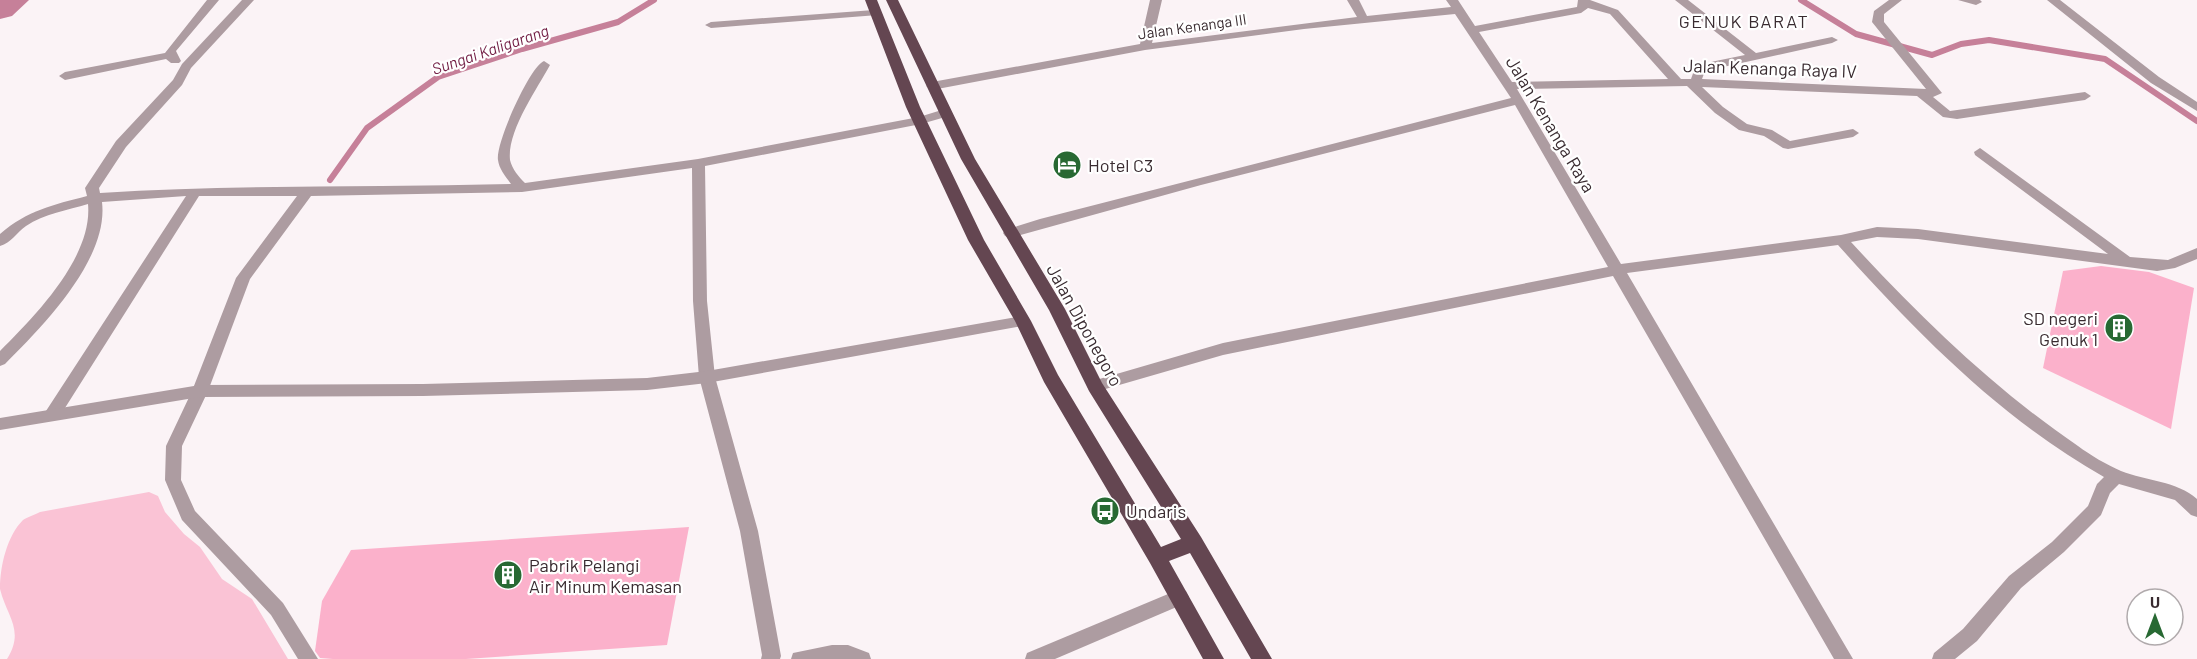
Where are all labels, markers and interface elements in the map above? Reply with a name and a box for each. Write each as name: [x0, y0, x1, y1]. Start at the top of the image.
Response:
street label: Jalan Kenanga III: [1136, 9, 1248, 43]
district label: GENUK BARAT: [1679, 10, 1809, 32]
water label: Sungai Kaligarang: [429, 20, 551, 78]
street label: Jalan Kenanga Raya: [1502, 52, 1600, 196]
street label: Jalan Kenanga Raya IV: [1683, 54, 1858, 82]
hotel icon: Hotel C3: [1051, 149, 1083, 181]
place label: Hotel C3: [1088, 154, 1153, 176]
street label: Jalan Diponegoro: [1042, 260, 1128, 390]
place label: SD negeri Genuk 1: [2023, 307, 2098, 350]
building icon: SD negeri Genuk 1: [2103, 312, 2135, 344]
bus stop icon: Undaris: [1089, 495, 1121, 527]
place label: Undaris: [1126, 500, 1186, 522]
place label: Pabrik Pelangi Air Minum Kemasan: [529, 554, 682, 597]
building icon: Pabrik Pelangi Air Minum Kemasan: [492, 559, 524, 591]
north arrow: [2125, 587, 2185, 647]
text: U: [2150, 592, 2160, 611]

